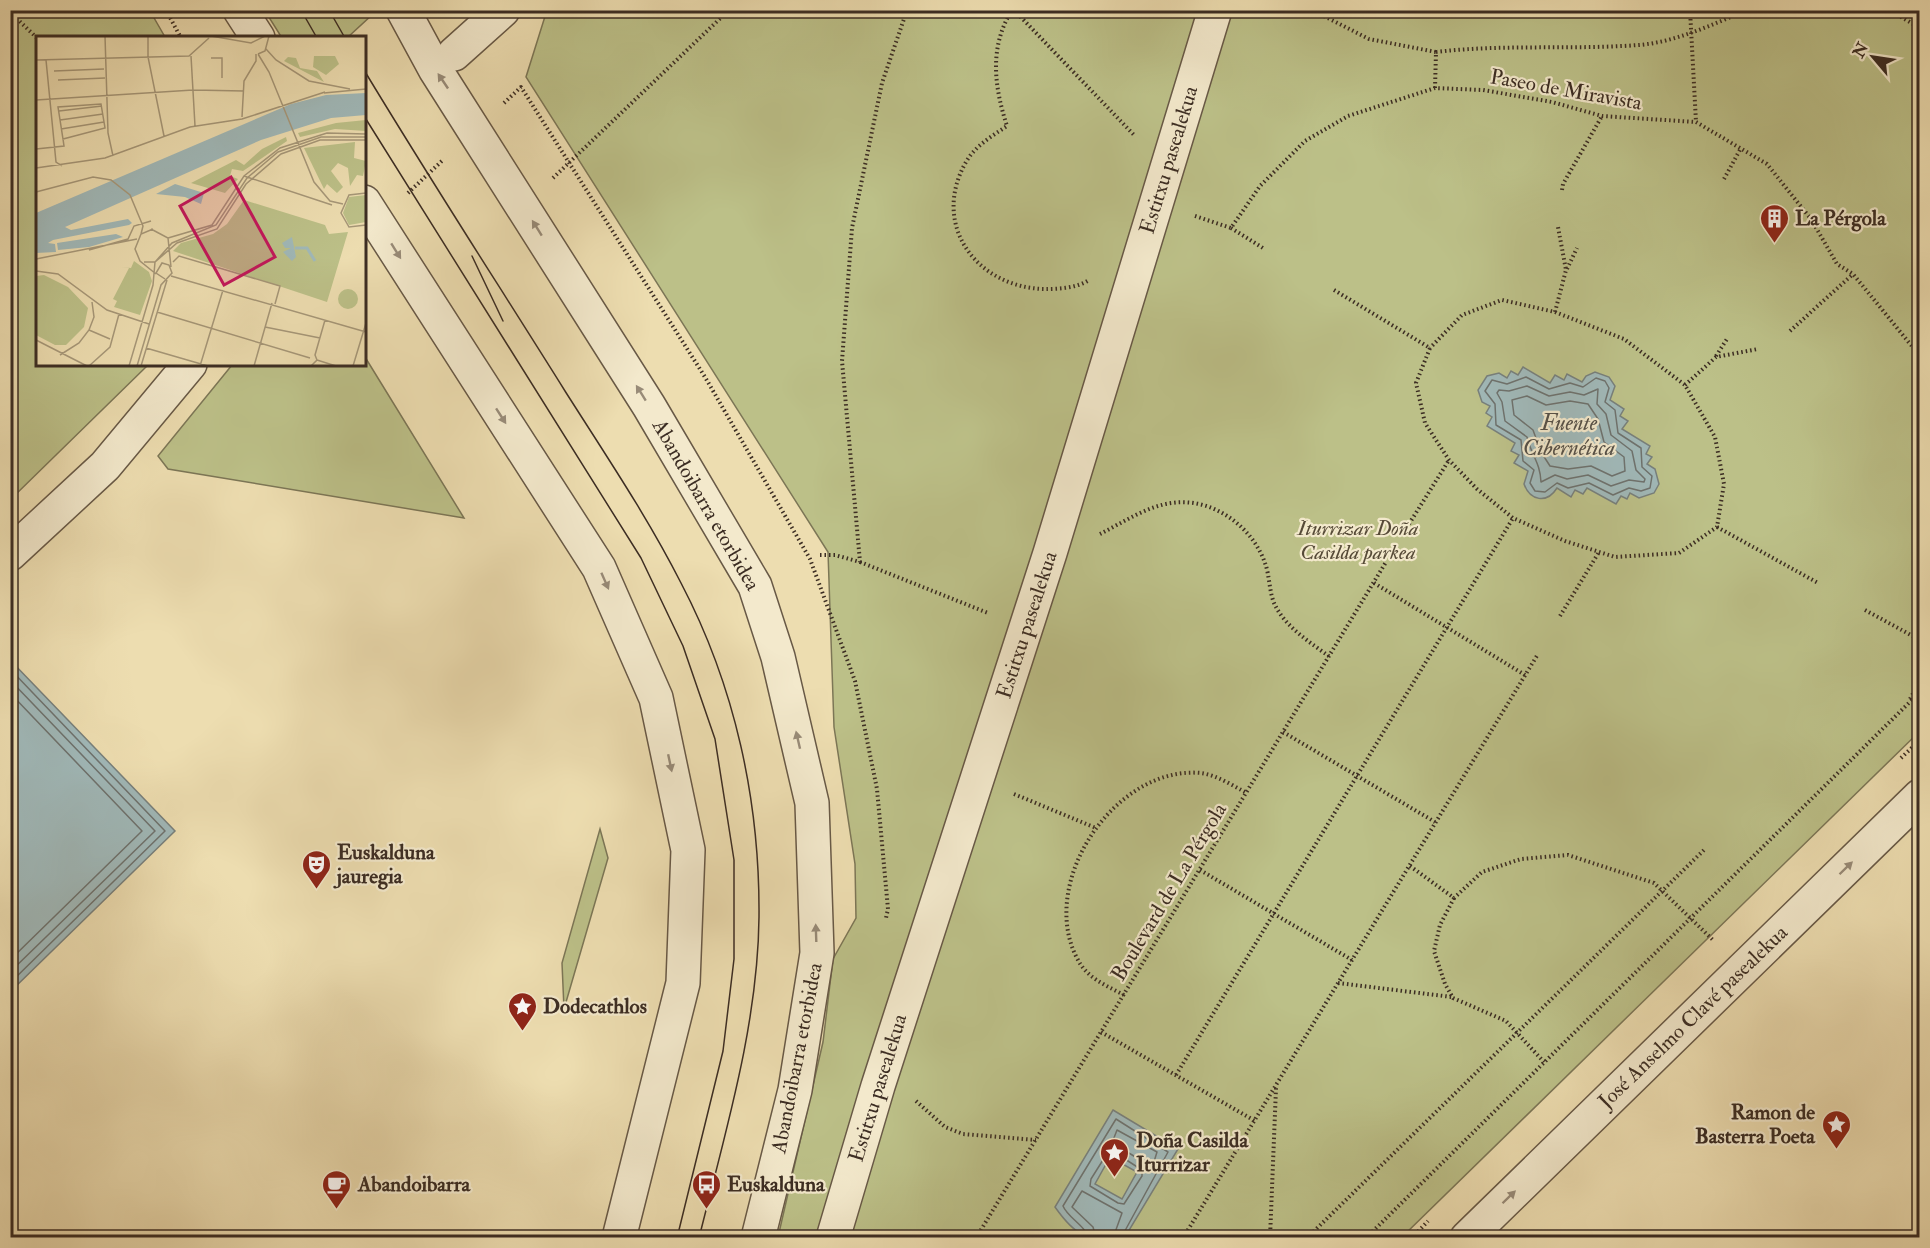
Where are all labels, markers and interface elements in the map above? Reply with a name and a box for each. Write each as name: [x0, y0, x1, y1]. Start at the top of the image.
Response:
north arrow: [1843, 27, 1903, 87]
inset map: [36, 36, 366, 366]
text: N: [1848, 39, 1873, 62]
street label: Paseo de Miravista: [1488, 63, 1644, 117]
one-way arrow: [437, 72, 448, 89]
street label: Estitxu pasealekua: [1134, 82, 1204, 237]
building icon: La Pérgola: [1758, 202, 1790, 244]
place label: La Pérgola: [1795, 205, 1887, 232]
one-way arrow: [532, 220, 543, 236]
one-way arrow: [390, 243, 401, 259]
one-way arrow: [636, 385, 647, 401]
one-way arrow: [495, 408, 506, 424]
water label: Fuente Cibernética: [1523, 409, 1615, 462]
street label: Abandoibarra etorbidea: [645, 414, 766, 596]
park label: Iturrizar Doña Casilda parkea: [1297, 515, 1419, 566]
street label: Estitxu pasealekua: [990, 548, 1064, 702]
one-way arrow: [600, 572, 609, 589]
one-way arrow: [792, 731, 802, 749]
one-way arrow: [666, 754, 675, 773]
street label: Boulevard de La Pérgola: [1105, 798, 1233, 986]
place label: Euskalduna jauregia: [333, 839, 436, 890]
theatre icon: Euskalduna jauregia: [300, 848, 332, 890]
one-way arrow: [1839, 861, 1853, 875]
street label: José Anselmo Clavé pasealekua: [1592, 919, 1794, 1115]
one-way arrow: [812, 924, 821, 943]
street label: Abandoibarra etorbidea: [765, 960, 829, 1157]
place icon: Dodecathlos: [506, 990, 538, 1032]
place label: Dodecathlos: [543, 993, 647, 1020]
street label: Estitxu pasealekua: [843, 1010, 913, 1165]
place label: Ramon de Basterra Poeta: [1695, 1099, 1816, 1150]
place icon: Ramon de Basterra Poeta: [1820, 1108, 1852, 1150]
place label: Doña Casilda Iturrizar: [1136, 1127, 1249, 1178]
place icon: Doña Casilda Iturrizar: [1099, 1136, 1131, 1178]
cafe icon: Abandoibarra: [321, 1168, 353, 1210]
bus stop icon: Euskalduna: [690, 1168, 722, 1210]
place label: Abandoibarra: [357, 1171, 472, 1198]
place label: Euskalduna: [727, 1171, 826, 1198]
one-way arrow: [1501, 1190, 1515, 1204]

